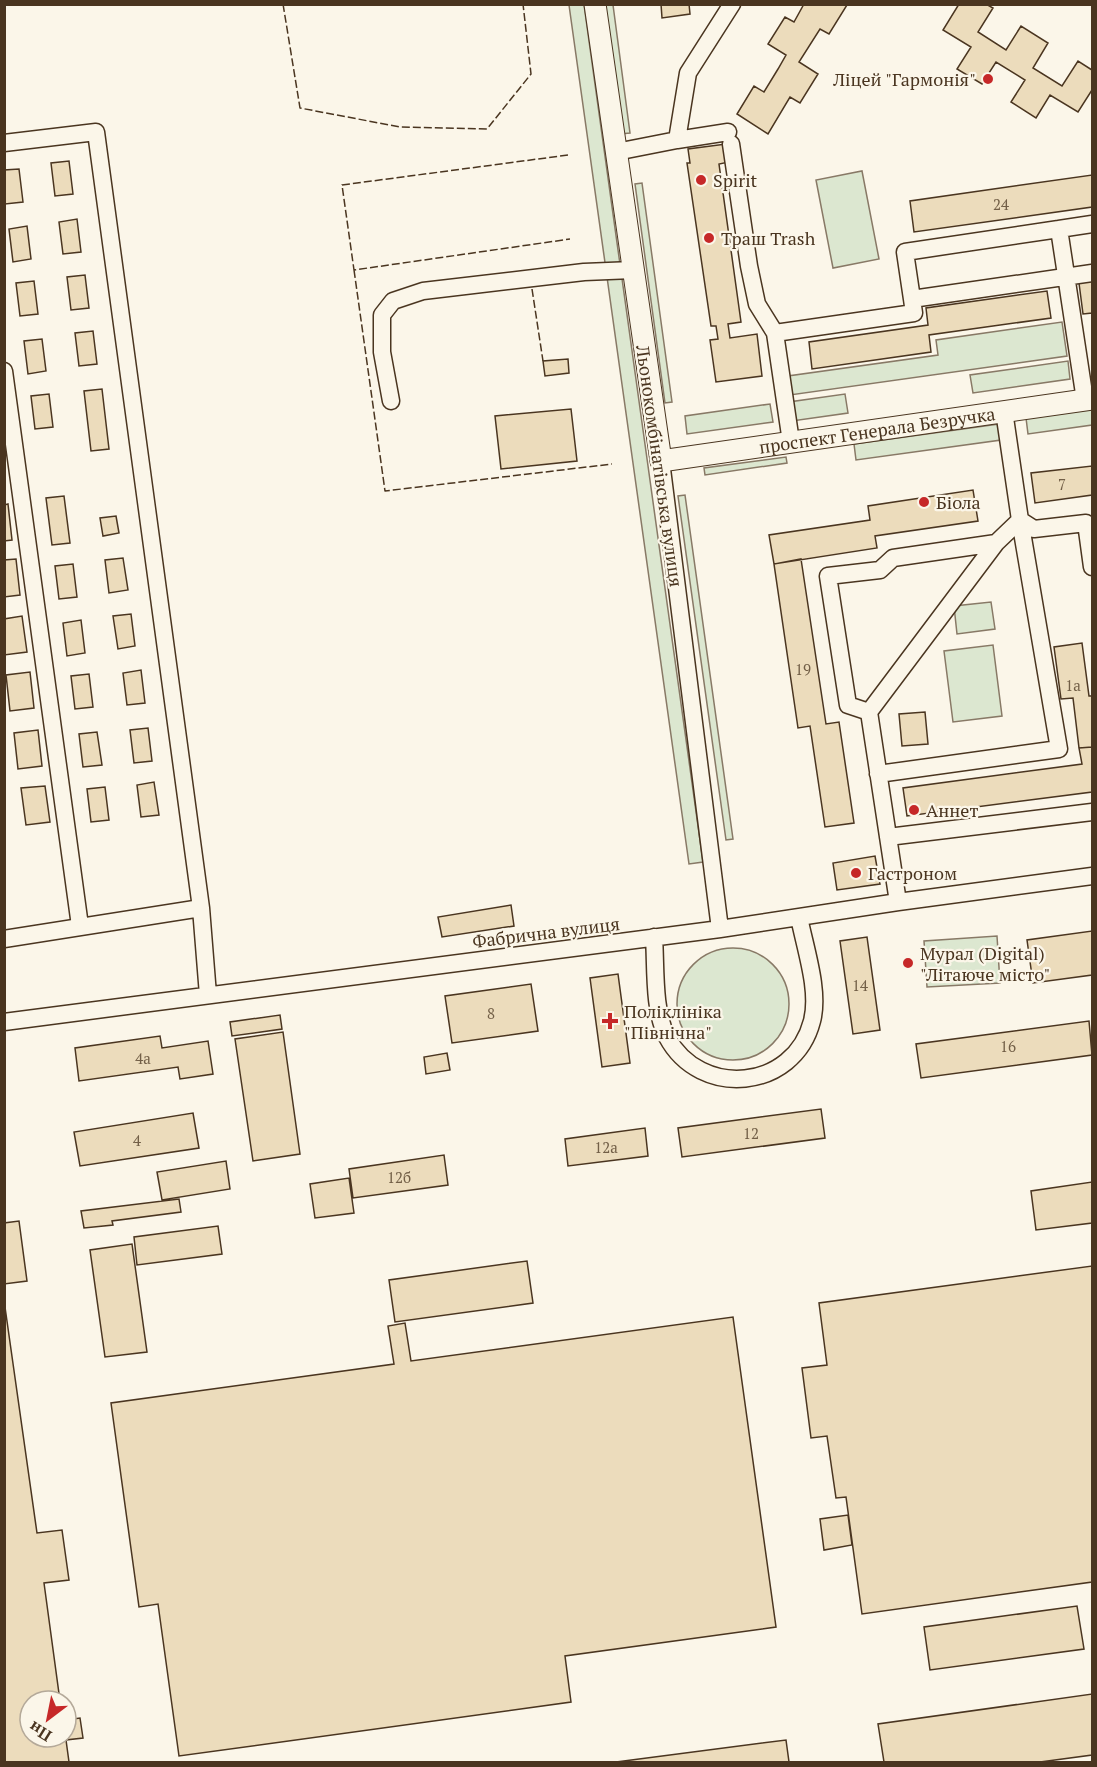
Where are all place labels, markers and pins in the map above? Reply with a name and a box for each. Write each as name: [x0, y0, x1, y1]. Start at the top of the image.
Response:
place label: Ліцей "Гармонія": [832, 67, 976, 91]
marker: Ліцей "Гармонія": [981, 72, 995, 86]
place label: Spirit: [713, 168, 758, 192]
marker: Spirit: [694, 173, 708, 187]
place label: Траш Trash: [721, 226, 816, 250]
marker: Траш Trash: [702, 231, 716, 245]
place label: Біола: [936, 490, 981, 514]
marker: Біола: [917, 495, 931, 509]
place label: Аннет: [926, 798, 978, 822]
marker: Аннет: [907, 803, 921, 817]
place label: Гастроном: [868, 861, 957, 885]
marker: Гастроном: [849, 866, 863, 880]
place label: Мурал (Digital) "Літаюче місто": [920, 941, 1050, 986]
marker: Мурал (Digital) "Літаюче місто": [901, 956, 915, 970]
place label: Поліклініка "Північна": [624, 999, 722, 1044]
marker: Поліклініка "Північна": [601, 1012, 619, 1030]

